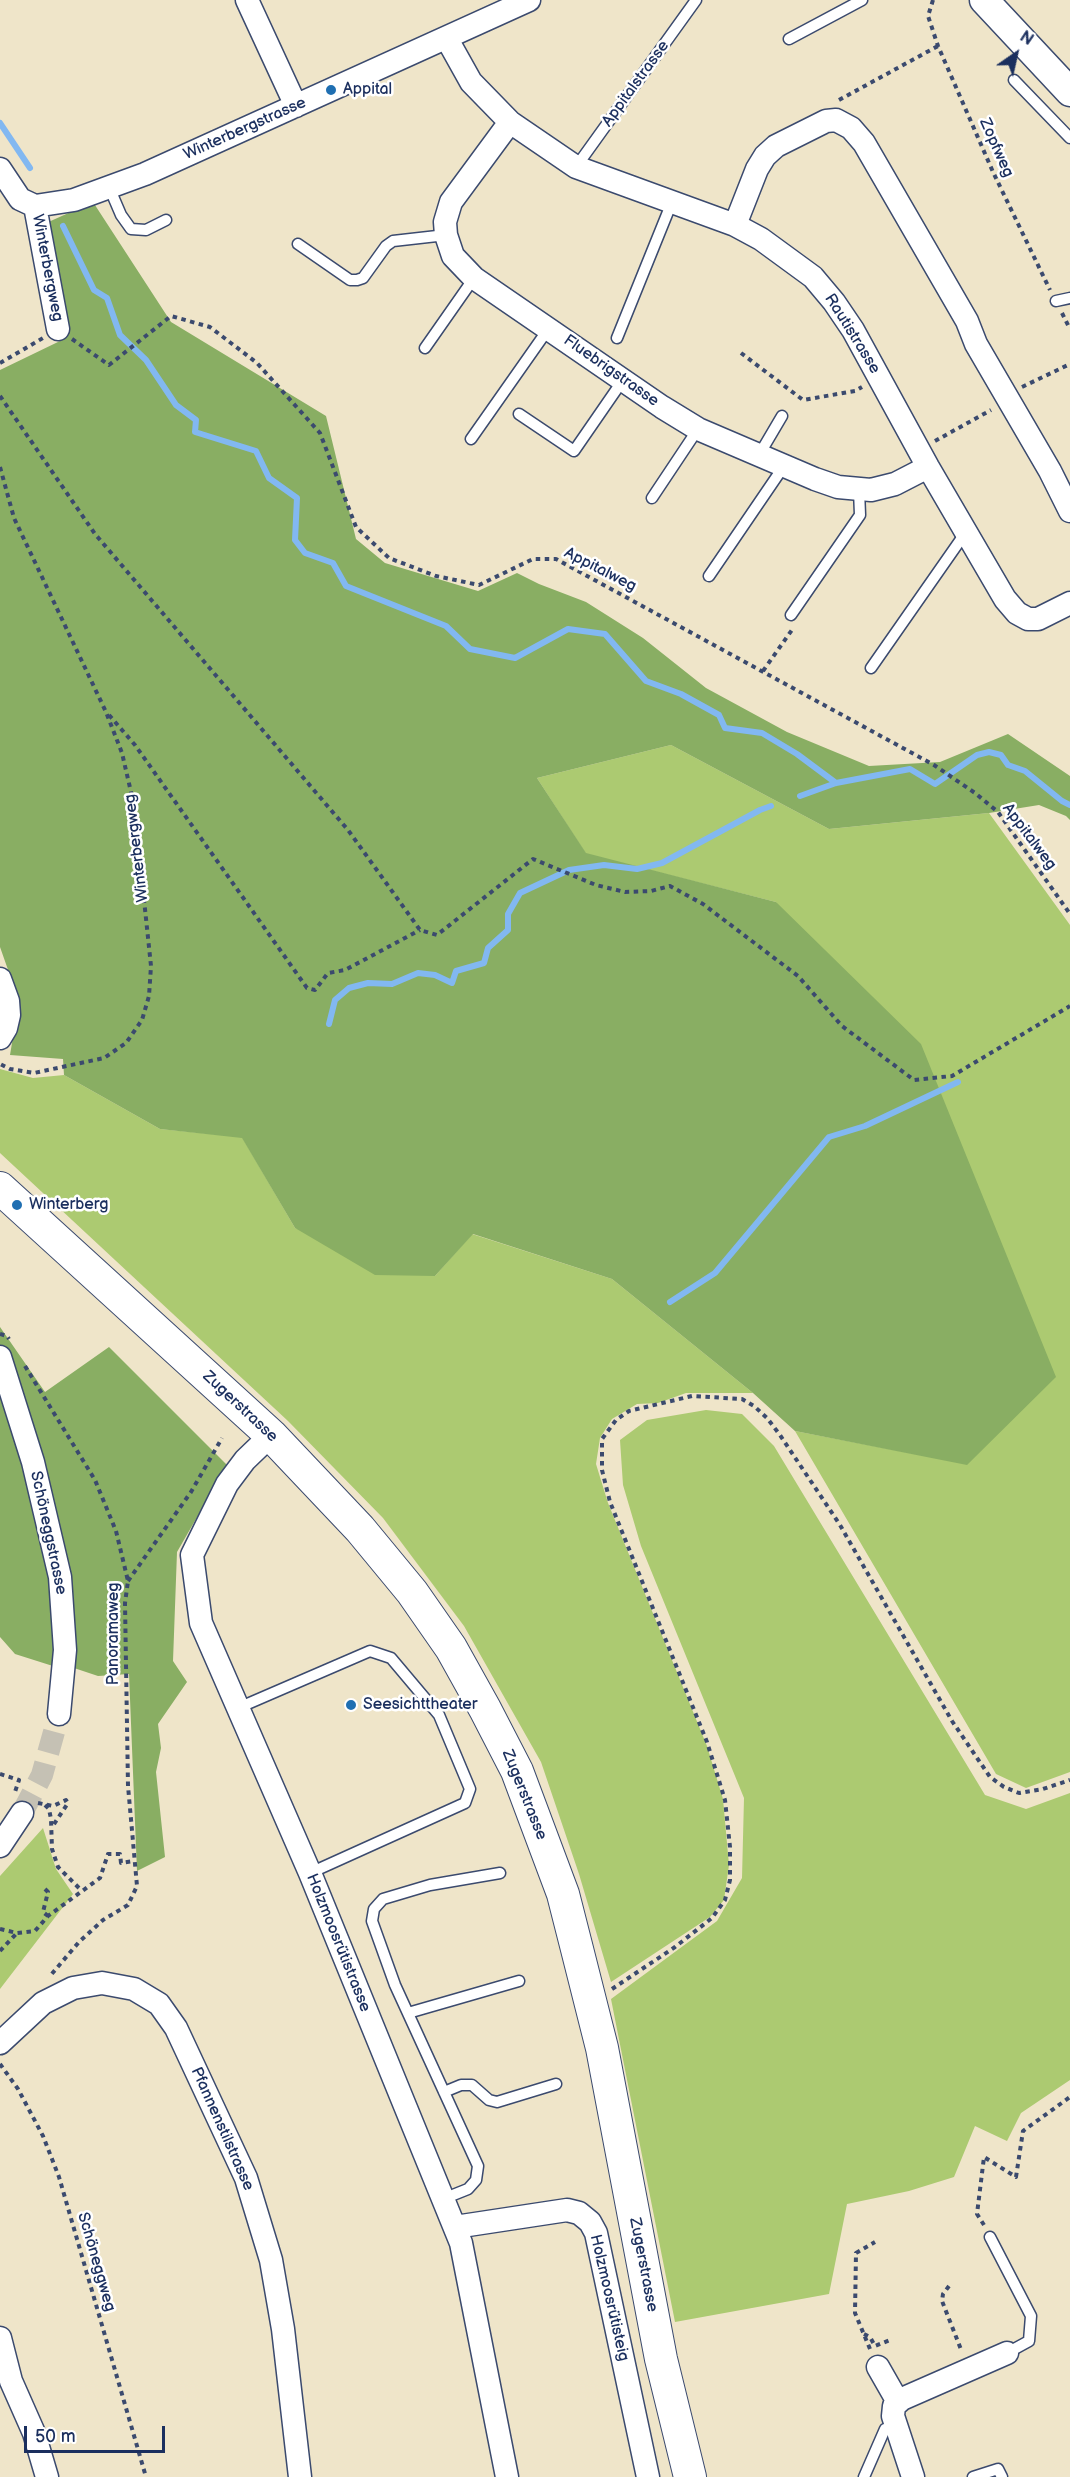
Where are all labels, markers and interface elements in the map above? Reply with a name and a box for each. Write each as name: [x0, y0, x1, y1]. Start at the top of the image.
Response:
north arrow: [986, 24, 1046, 84]
text: N: [1016, 27, 1037, 50]
street label: Appitalstrasse: [598, 37, 674, 131]
place label: Appital: [343, 80, 392, 100]
marker: Appital: [324, 83, 338, 97]
street label: Winterbergstrasse: [181, 93, 309, 165]
street label: Zopfweg: [975, 116, 1017, 180]
street label: Winterbergweg: [27, 213, 67, 323]
street label: Rautistrasse: [820, 290, 884, 378]
street label: Fluebrigstrasse: [560, 331, 662, 411]
street label: Appitalweg: [561, 544, 639, 596]
street label: Winterbergweg: [121, 793, 153, 903]
street label: Appitalweg: [998, 800, 1060, 874]
place label: Winterberg: [29, 1195, 108, 1215]
marker: Winterberg: [10, 1198, 24, 1212]
street label: Zugerstrasse: [199, 1367, 281, 1447]
street label: Schöneggstrasse: [26, 1470, 70, 1596]
street label: Panoramaweg: [104, 1583, 124, 1685]
place label: Seesichttheater: [363, 1695, 478, 1715]
marker: Seesichttheater: [344, 1698, 358, 1712]
street label: Zugerstrasse: [497, 1747, 551, 1843]
street label: Holzmoosrütistrasse: [301, 1871, 375, 2015]
street label: Pfannenstilstrasse: [186, 2064, 258, 2194]
street label: Schöneggweg: [73, 2210, 119, 2314]
street label: Zugerstrasse: [624, 2216, 662, 2314]
street label: Holzmoosrütisteig: [585, 2233, 633, 2363]
scale bar: [27, 2414, 168, 2452]
text: 50 m: [35, 2426, 76, 2447]

